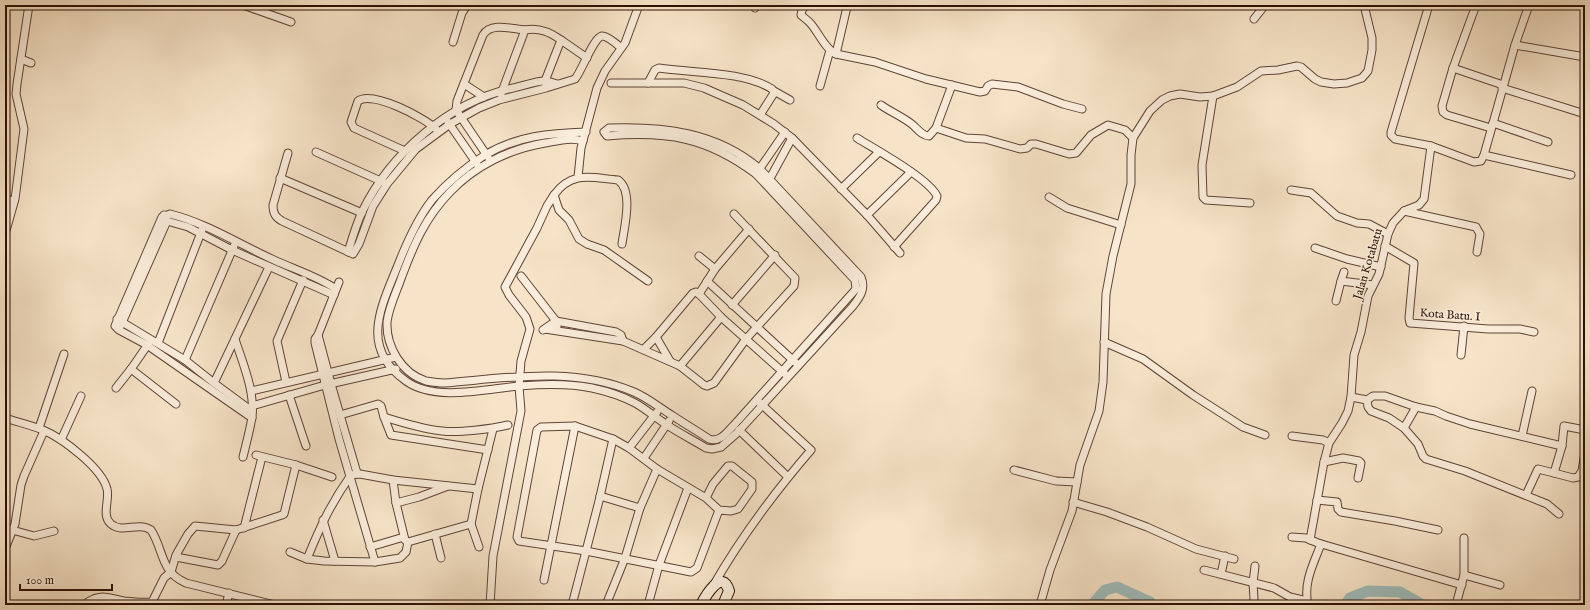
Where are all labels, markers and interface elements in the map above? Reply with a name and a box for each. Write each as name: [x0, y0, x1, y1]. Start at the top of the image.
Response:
street label: Jalan Kotabatu: [1349, 227, 1387, 304]
street label: Kota Batu. I: [1419, 305, 1481, 325]
scale bar: [20, 566, 112, 592]
text: 100 m: [26, 573, 54, 588]

